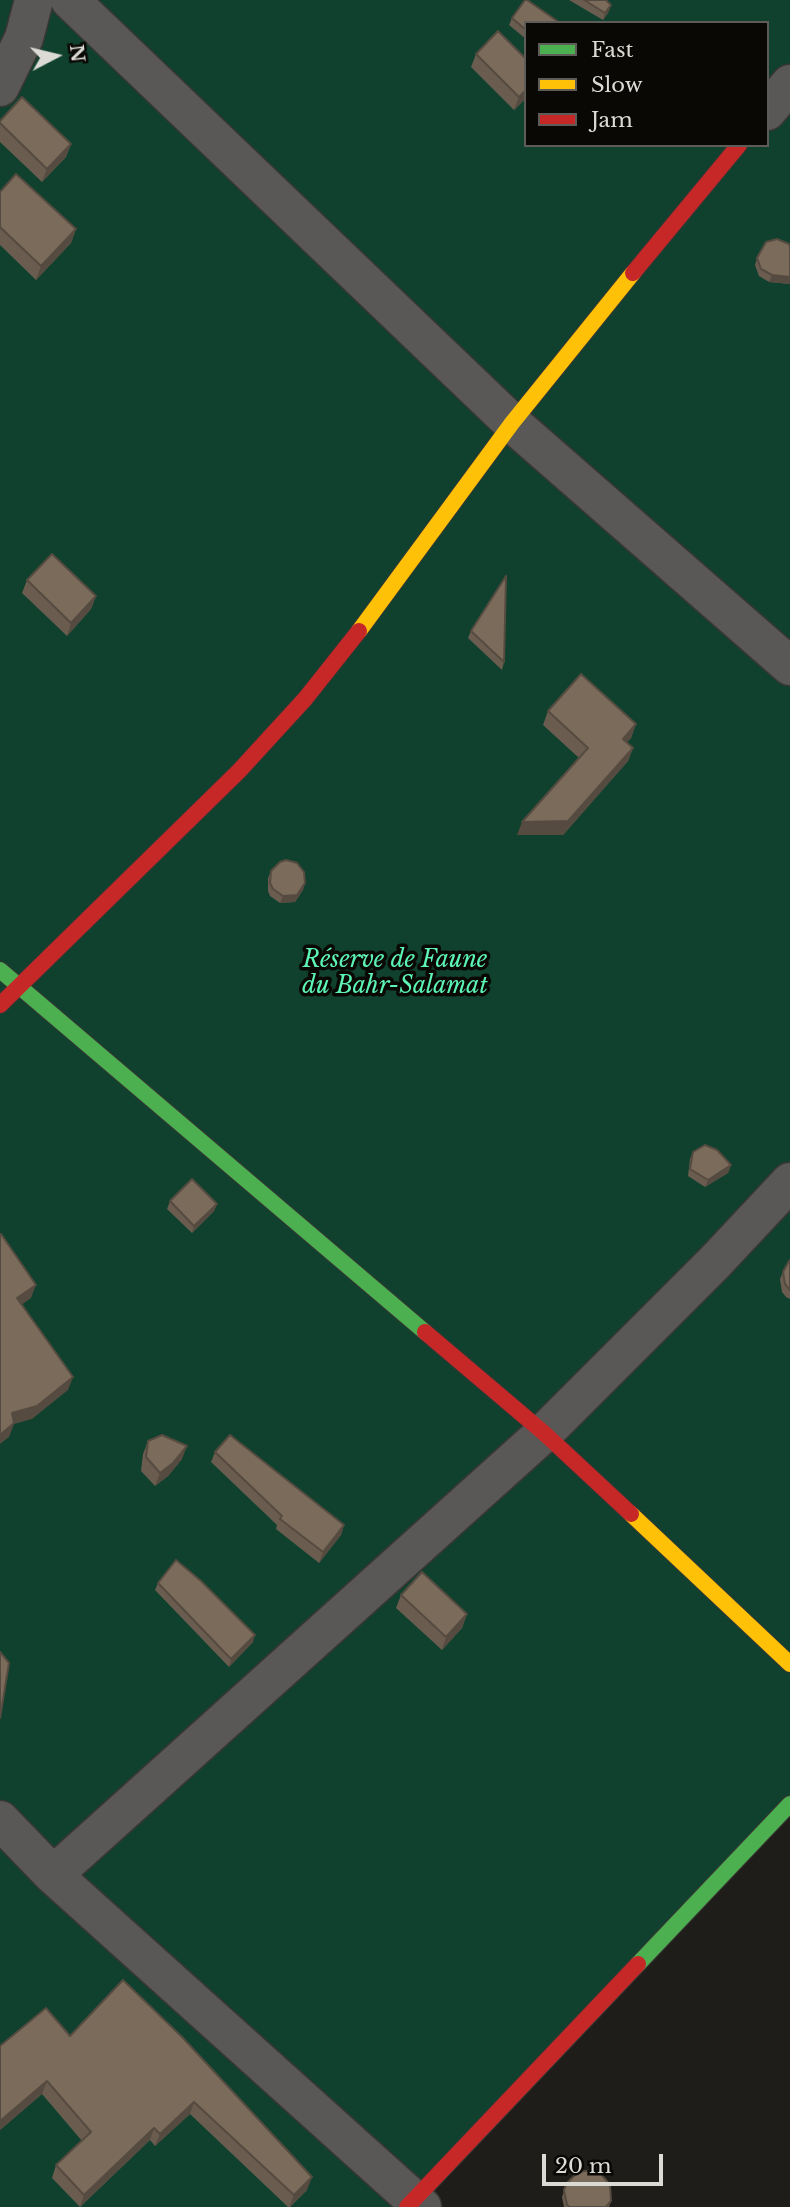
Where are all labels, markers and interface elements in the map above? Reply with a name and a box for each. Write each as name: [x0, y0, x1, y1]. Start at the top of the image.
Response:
north arrow: [21, 21, 91, 91]
legend: [524, 21, 769, 147]
text: Fast: [591, 37, 633, 63]
text: N: [65, 43, 90, 64]
text: Slow: [591, 72, 643, 98]
text: Jam: [591, 107, 633, 133]
park label: Réserve de Faune du Bahr-Salamat: [302, 947, 488, 1001]
scale bar: [545, 2140, 666, 2184]
text: 20 m: [555, 2153, 612, 2179]

